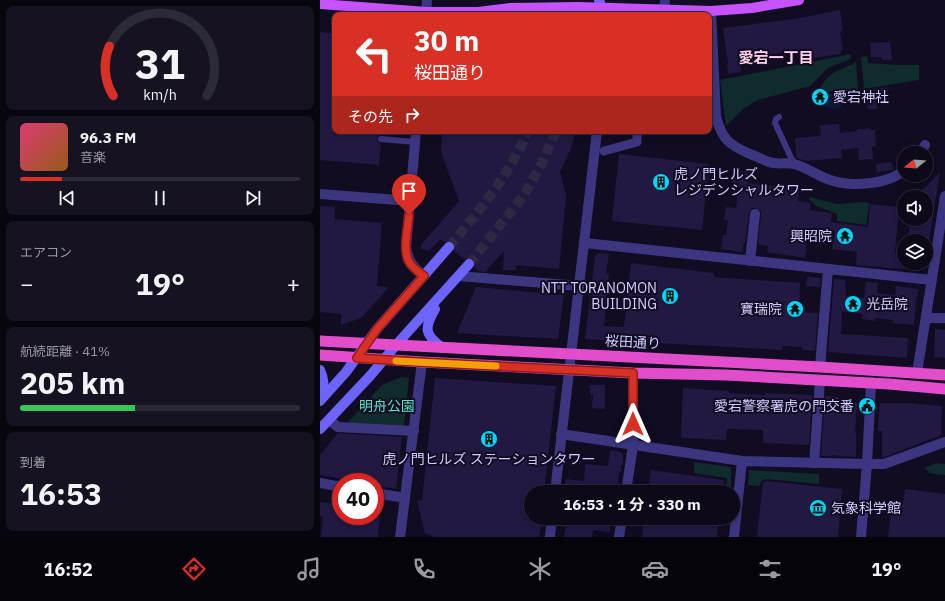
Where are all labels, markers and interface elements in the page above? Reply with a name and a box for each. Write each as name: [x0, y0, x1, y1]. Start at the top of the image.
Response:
text: 30 m: [414, 22, 479, 59]
icon: left: [348, 28, 400, 80]
text: 31: [135, 36, 185, 90]
district label: 愛宕一丁目: [738, 48, 814, 67]
text: 桜田通り: [414, 61, 486, 84]
text: km/h: [143, 85, 177, 104]
temple icon: 愛宕神社: [810, 87, 830, 107]
place label: 愛宕神社: [833, 88, 889, 106]
icon: right: [401, 104, 423, 126]
text: その先: [348, 107, 393, 126]
text: 96.3 FM: [80, 128, 136, 147]
north arrow: [897, 146, 933, 182]
map controls: [897, 146, 933, 270]
text: 音楽: [80, 149, 106, 166]
place label: 虎ノ門ヒルズ レジデンシャルタワー: [674, 165, 814, 199]
building icon: 虎ノ門ヒルズ レジデンシャルタワー: [651, 172, 671, 192]
pin: [392, 174, 426, 215]
icon: arrive: [398, 180, 420, 202]
icon: previous: [56, 187, 78, 209]
icon: pause: [149, 187, 171, 209]
icon: next: [242, 187, 264, 209]
button: sound: [897, 190, 933, 226]
temple icon: 興昭院: [835, 226, 855, 246]
place label: 興昭院: [790, 227, 832, 245]
button: layers: [897, 234, 933, 270]
text: エアコン: [20, 244, 72, 261]
text: 19°: [135, 264, 185, 303]
text: −: [20, 269, 33, 298]
text: +: [287, 269, 300, 298]
place label: NTT TORANOMON BUILDING: [541, 279, 657, 313]
building icon: NTT TORANOMON BUILDING: [660, 286, 680, 306]
temple icon: 光岳院: [843, 294, 863, 314]
place label: 光岳院: [866, 295, 908, 313]
temple icon: 寶瑞院: [785, 299, 805, 319]
place label: 寶瑞院: [740, 300, 782, 318]
street label: 桜田通り: [605, 332, 661, 352]
text: 航続距離 · 41%: [20, 343, 110, 360]
text: 205 km: [20, 363, 125, 402]
public building icon: 愛宕警察署虎の門交番: [857, 396, 877, 416]
park label: 明舟公園: [359, 397, 415, 415]
place label: 愛宕警察署虎の門交番: [714, 397, 854, 415]
position arrow: [612, 403, 654, 445]
building icon: 虎ノ門ヒルズ ステーションタワー: [479, 429, 499, 449]
place label: 虎ノ門ヒルズ ステーションタワー: [382, 450, 596, 468]
text: 到着: [20, 454, 46, 471]
speed limit sign: 40: [332, 473, 384, 525]
text: 16:53: [20, 474, 102, 513]
text: 16:53 · 1 分 · 330 m: [563, 495, 701, 514]
museum icon: 気象科学館: [808, 498, 828, 518]
place label: 気象科学館: [831, 499, 901, 517]
icon: directions: [180, 555, 208, 583]
icon: music: [295, 555, 323, 583]
icon: phone: [410, 555, 438, 583]
icon: climate: [526, 555, 554, 583]
icon: car: [641, 555, 669, 583]
icon: filters: [756, 555, 784, 583]
text: 16:52: [44, 558, 93, 581]
text: 19°: [871, 558, 901, 581]

